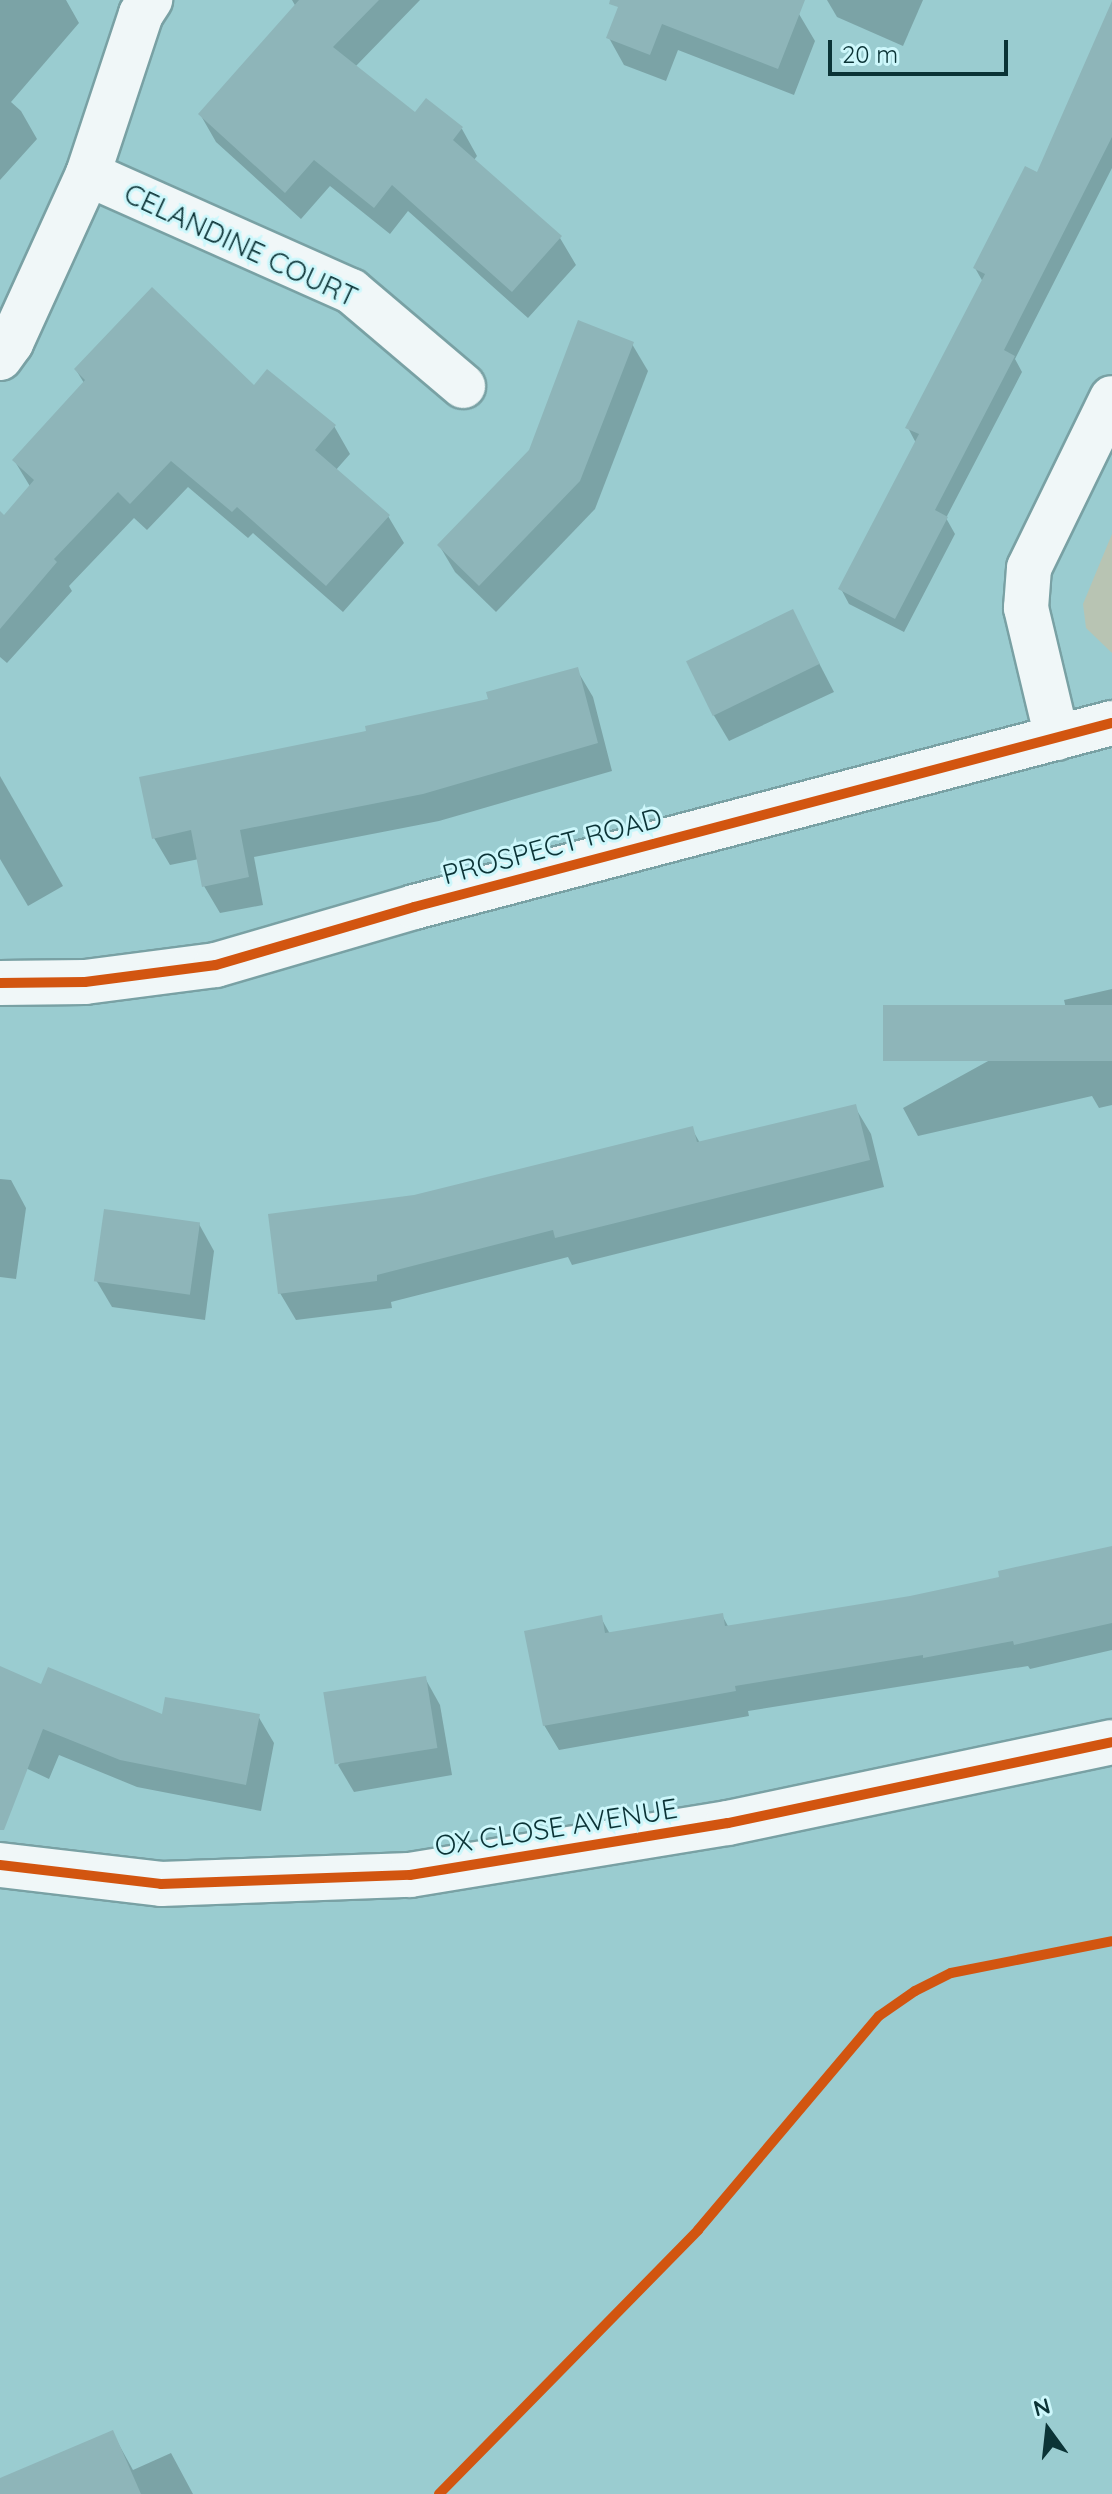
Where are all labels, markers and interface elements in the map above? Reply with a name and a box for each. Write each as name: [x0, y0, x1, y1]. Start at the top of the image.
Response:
scale bar: [832, 24, 1012, 74]
text: 20 m: [842, 39, 898, 69]
street label: CELANDINE COURT: [119, 176, 363, 314]
street label: PROSPECT ROAD: [439, 801, 665, 891]
street label: OX CLOSE AVENUE: [432, 1791, 680, 1863]
north arrow: [1008, 2390, 1088, 2470]
text: N: [1030, 2391, 1053, 2422]

